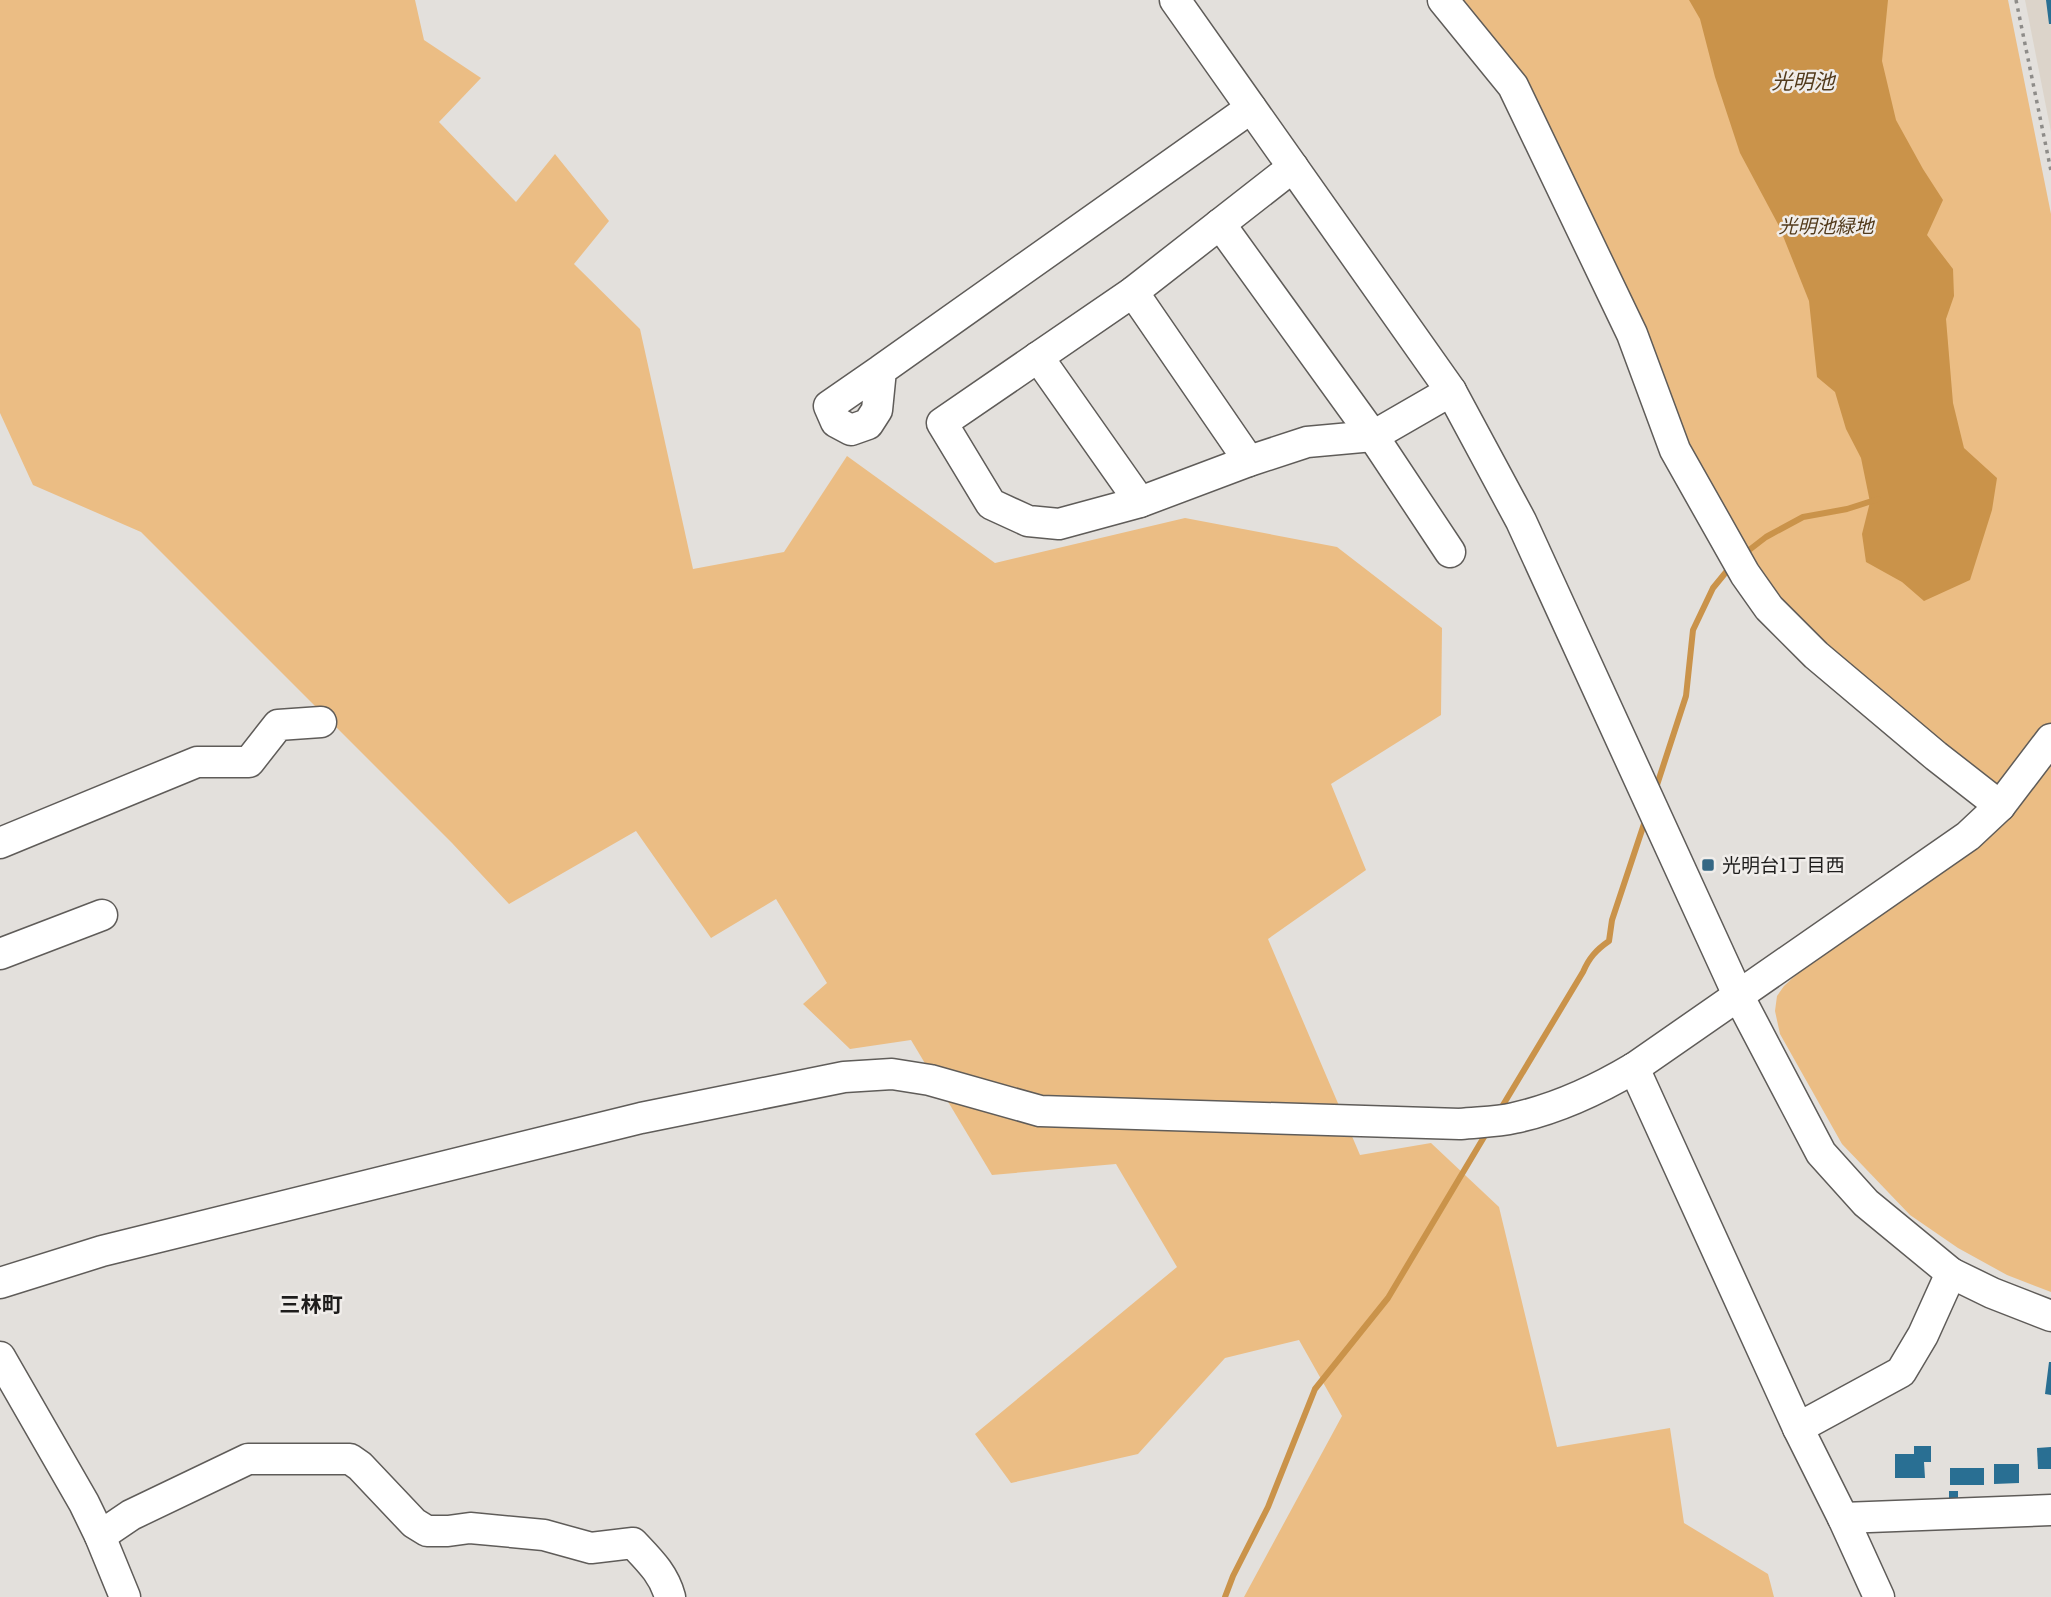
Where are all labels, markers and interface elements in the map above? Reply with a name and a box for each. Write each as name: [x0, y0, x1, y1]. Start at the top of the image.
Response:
water label: 光明池: [1772, 69, 1836, 95]
park label: 光明池緑地: [1778, 215, 1875, 238]
place label: 光明台1丁目西: [1722, 854, 1844, 877]
marker: 光明台1丁目西: [1700, 857, 1716, 873]
district label: 三林町: [280, 1292, 343, 1318]

